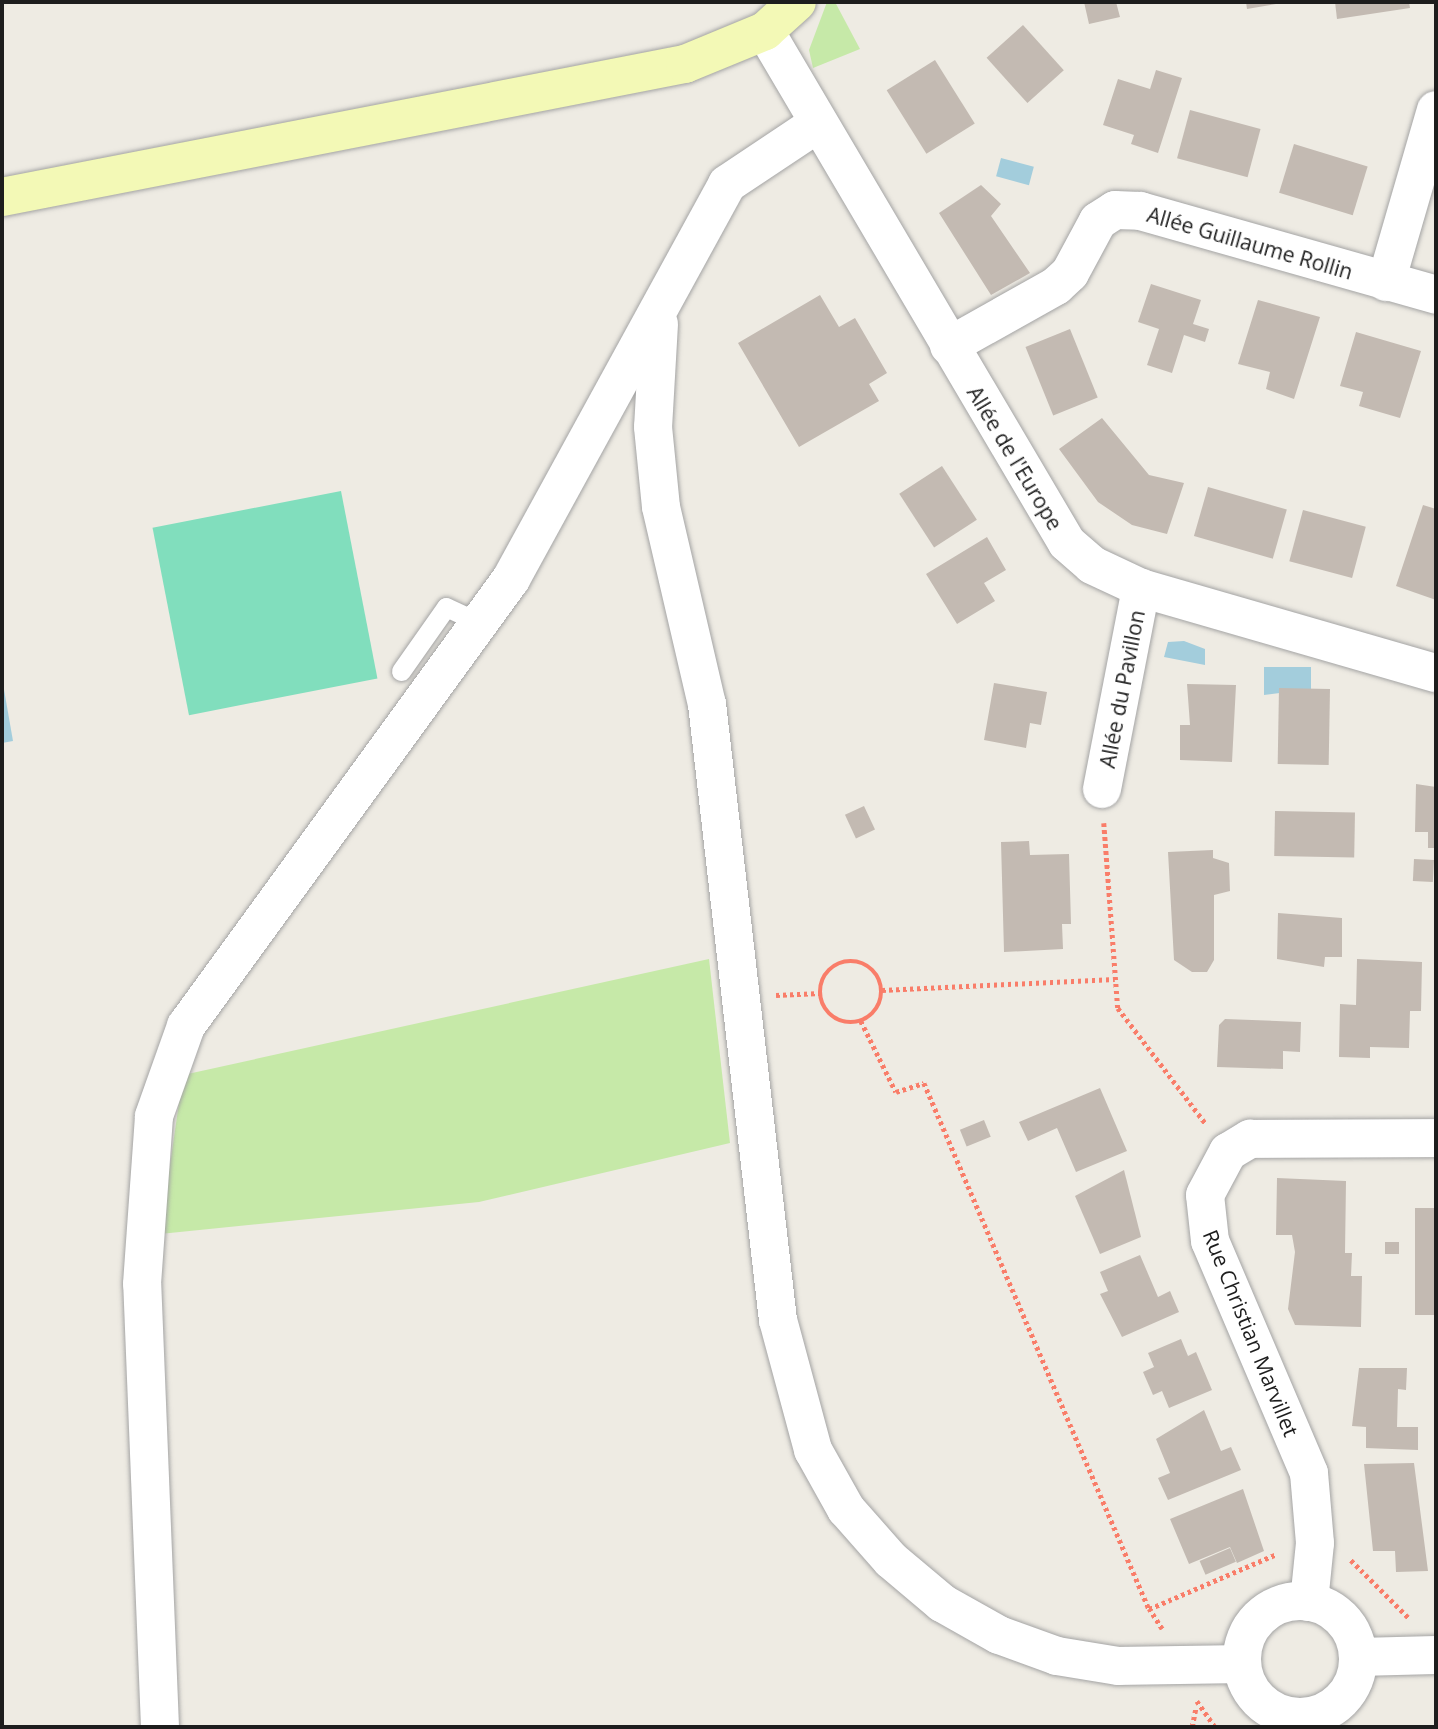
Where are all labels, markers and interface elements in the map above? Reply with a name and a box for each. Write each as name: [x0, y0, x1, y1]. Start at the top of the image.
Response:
street label: Allée Guillaume Rollin: [1144, 202, 1356, 284]
street label: Allée de l'Europe: [962, 382, 1068, 534]
street label: Allée du Pavillon: [1094, 608, 1150, 770]
street label: Rue Christian Marvillet: [1198, 1226, 1304, 1440]

